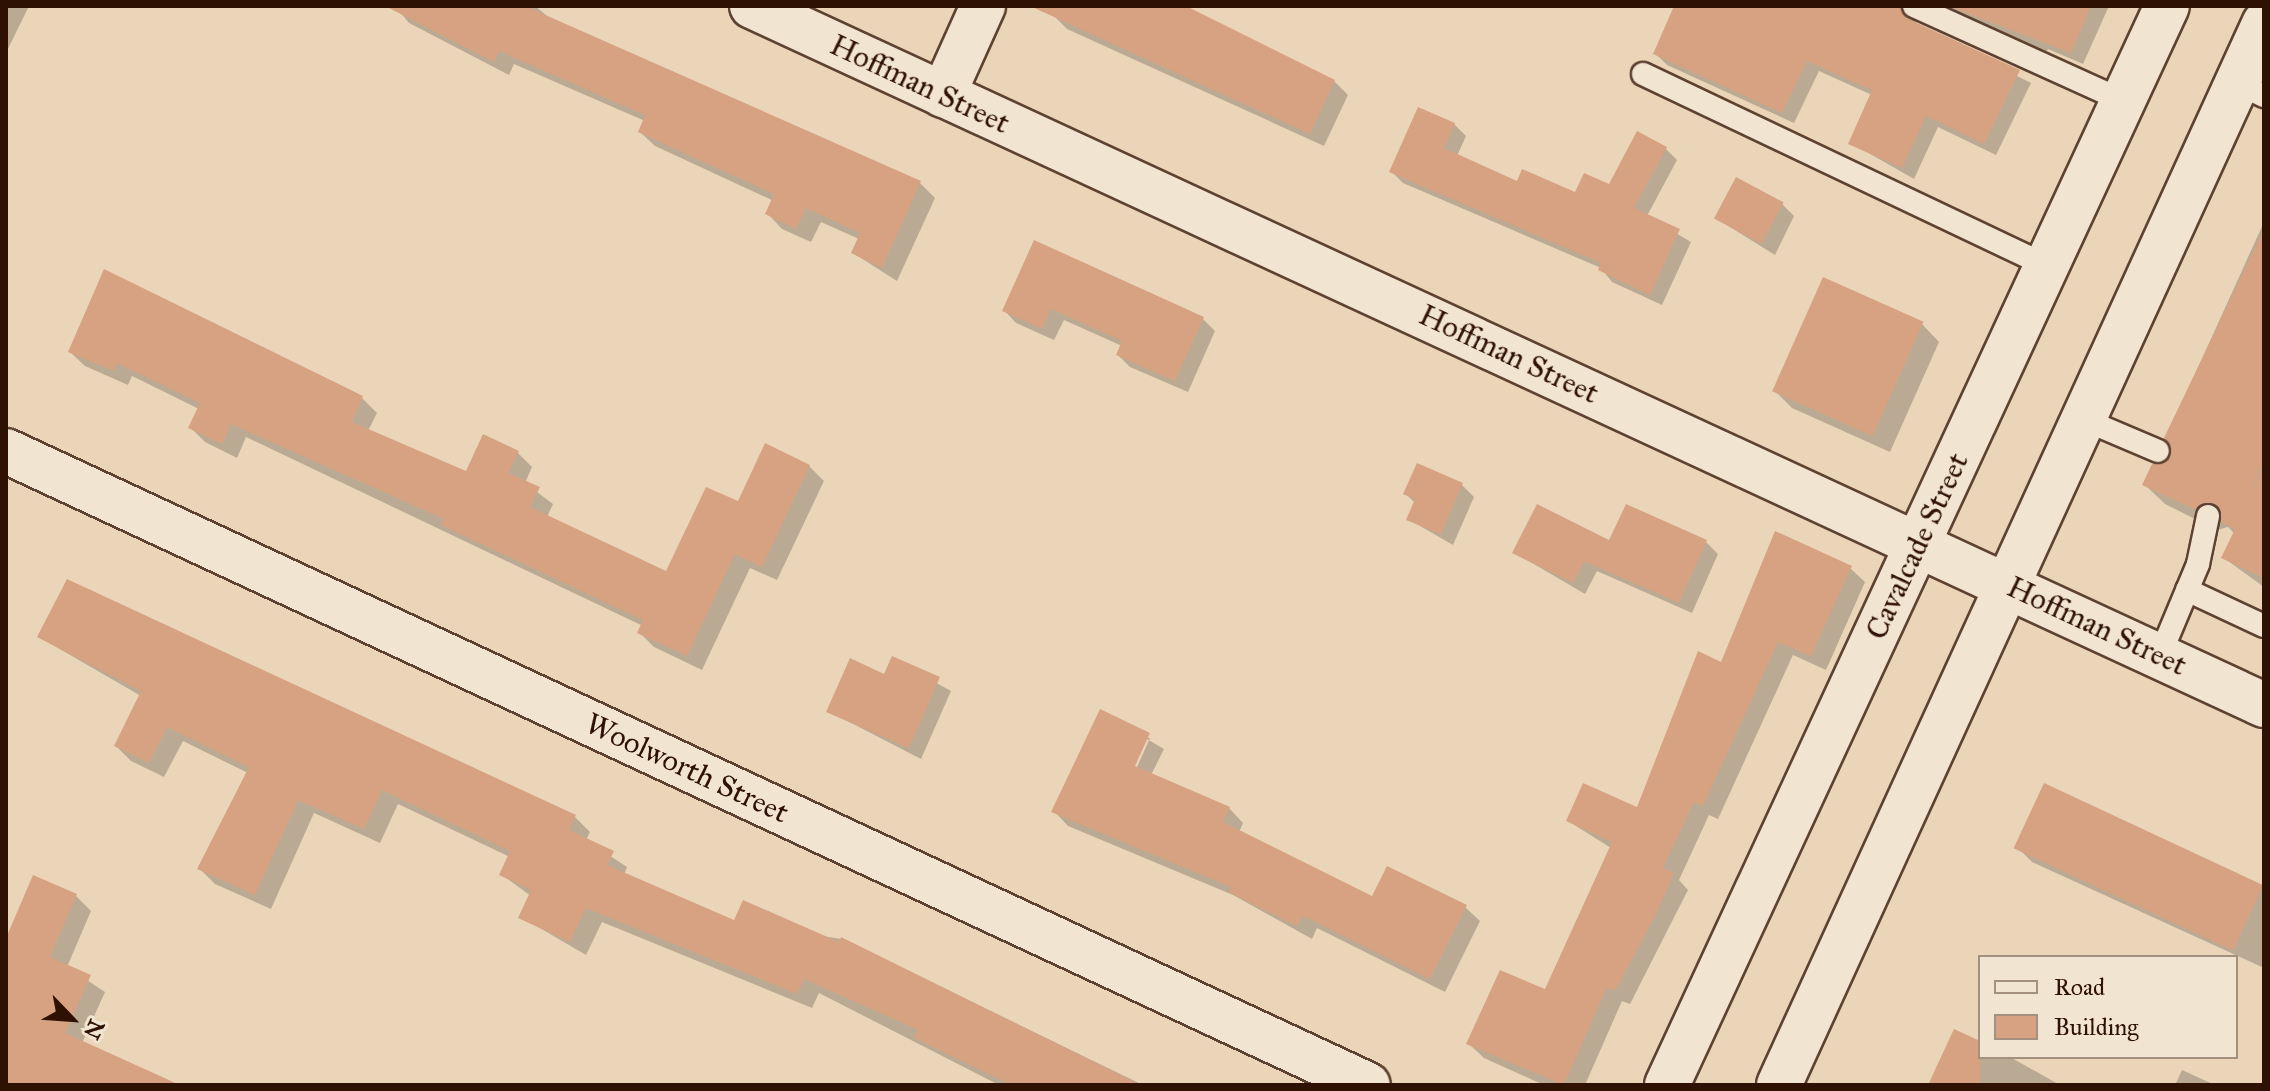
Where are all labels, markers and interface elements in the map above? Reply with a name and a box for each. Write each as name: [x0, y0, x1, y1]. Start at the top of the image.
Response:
street label: Hoffman Street: [824, 27, 1016, 141]
street label: Hoffman Street: [1413, 297, 1605, 411]
street label: Cavalcade Street: [1858, 447, 1976, 645]
street label: Hoffman Street: [2001, 569, 2193, 683]
street label: Woolworth Street: [580, 705, 794, 831]
legend: [1978, 955, 2238, 1059]
text: Road: [2054, 972, 2105, 1002]
north arrow: [32, 979, 112, 1059]
text: Building: [2054, 1012, 2139, 1042]
text: N: [78, 1015, 110, 1044]

